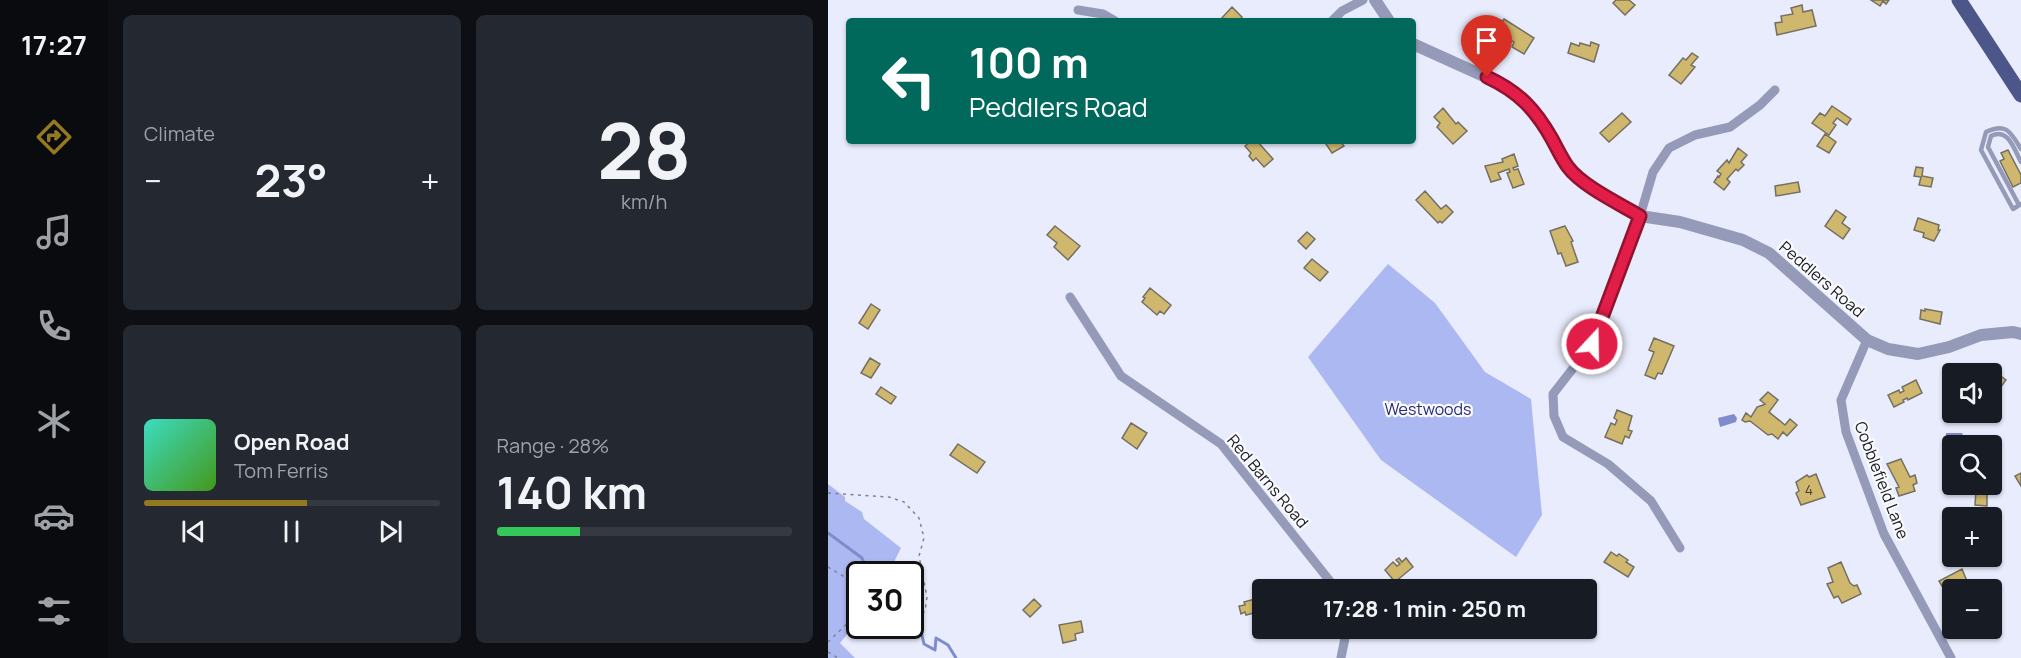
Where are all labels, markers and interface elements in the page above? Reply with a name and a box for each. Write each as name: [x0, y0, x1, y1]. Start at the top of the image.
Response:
pin: [1461, 15, 1512, 77]
icon: arrive: [1470, 24, 1503, 57]
text: 17:27: [21, 26, 87, 63]
text: 100 m: [969, 33, 1089, 91]
icon: left: [870, 42, 948, 120]
text: Peddlers Road: [969, 88, 1148, 125]
text: 28: [597, 96, 691, 202]
icon: directions: [33, 116, 75, 158]
text: Climate: [144, 120, 215, 147]
text: 23°: [255, 149, 328, 211]
text: −: [144, 158, 162, 203]
text: +: [420, 158, 439, 203]
text: km/h: [621, 188, 668, 215]
icon: music: [33, 211, 75, 253]
street label: Peddlers Road: [1775, 236, 1869, 322]
icon: phone: [33, 305, 75, 347]
position arrow: [1560, 312, 1624, 376]
map controls: [1942, 363, 2002, 639]
button: sound: [1942, 363, 2002, 423]
park label: Westwoods: [1385, 398, 1471, 420]
icon: climate: [33, 400, 75, 442]
street label: Cobblefield Lane: [1849, 418, 1915, 542]
text: Open Road: [234, 427, 349, 457]
street label: Red Barns Road: [1222, 430, 1314, 532]
text: Range · 28%: [497, 432, 609, 459]
button: search: [1942, 435, 2002, 495]
text: Tom Ferris: [234, 457, 328, 484]
text: 140 km: [497, 461, 647, 523]
house number: 4: [1805, 480, 1813, 499]
icon: car: [33, 495, 75, 537]
button: +: [1942, 507, 2002, 567]
icon: previous: [177, 515, 210, 548]
icon: pause: [275, 515, 308, 548]
icon: next: [374, 515, 407, 548]
speed limit sign: 30: [846, 561, 924, 639]
button: −: [1942, 579, 2002, 639]
icon: filters: [33, 590, 75, 632]
text: 17:28 · 1 min · 250 m: [1323, 594, 1526, 624]

